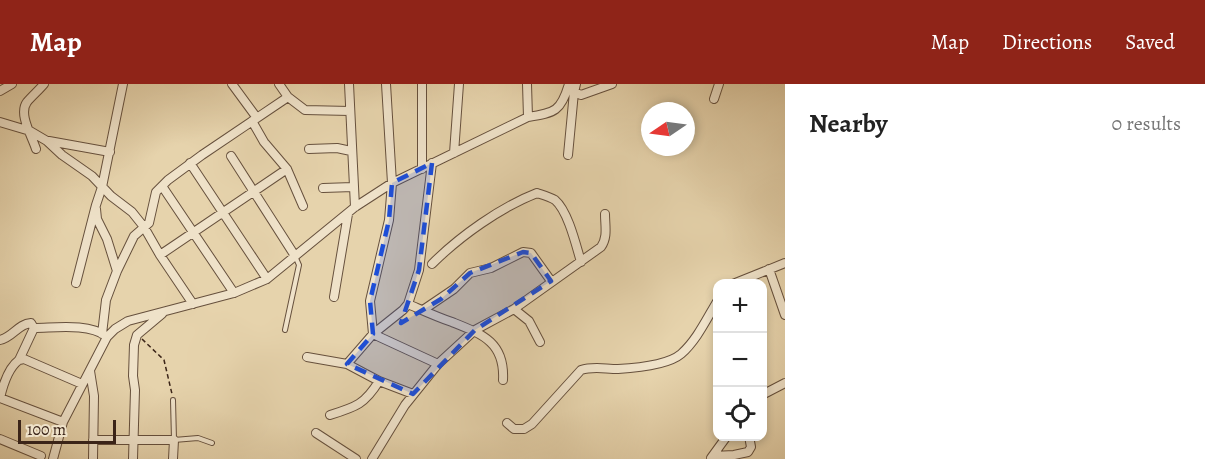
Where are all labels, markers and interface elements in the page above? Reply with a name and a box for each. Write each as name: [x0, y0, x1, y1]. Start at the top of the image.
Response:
text: Map: [30, 23, 82, 61]
text: Map: [931, 28, 969, 56]
text: Directions: [1002, 28, 1092, 56]
text: Saved: [1125, 28, 1175, 56]
north arrow: [641, 102, 695, 156]
text: Nearby: [809, 106, 888, 141]
text: 0 results: [1112, 110, 1181, 137]
map controls: [713, 279, 767, 441]
button: +: [713, 279, 767, 333]
button: −: [713, 333, 767, 387]
button: locate: [713, 387, 767, 441]
scale bar: [18, 417, 116, 444]
text: 100 m: [27, 419, 66, 441]

